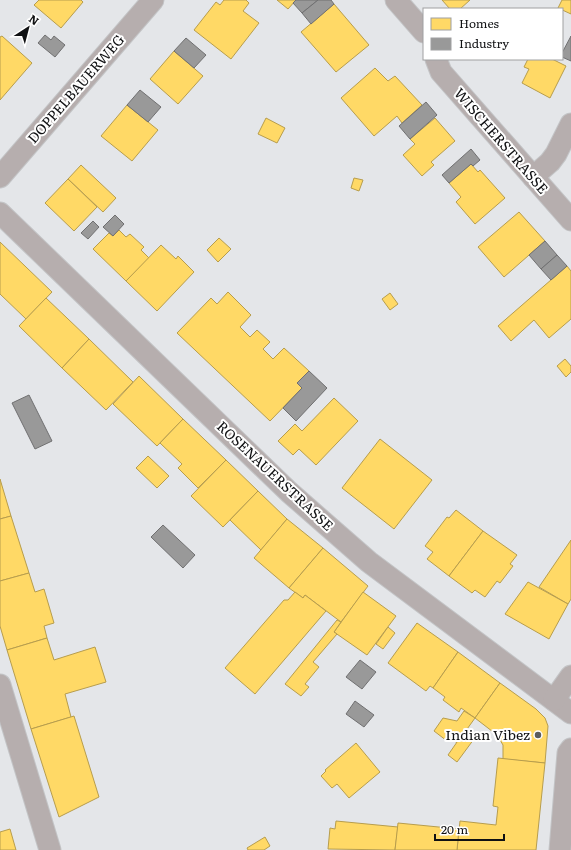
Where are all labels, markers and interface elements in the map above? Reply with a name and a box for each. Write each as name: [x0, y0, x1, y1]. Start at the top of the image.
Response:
north arrow: [8, 8, 48, 48]
legend: [423, 8, 563, 60]
text: N: [26, 10, 43, 28]
text: Homes: [459, 14, 499, 32]
street label: DOPPELBAUERWEG: [22, 29, 129, 147]
text: Industry: [459, 34, 509, 52]
street label: WISCHERSTRASSE: [450, 83, 553, 198]
street label: ROSENAUERSTRASSE: [213, 416, 338, 535]
place label: Indian Vibez: [445, 724, 530, 744]
marker: Indian Vibez: [533, 730, 543, 740]
scale bar: [435, 816, 504, 842]
text: 20 m: [441, 820, 468, 838]

